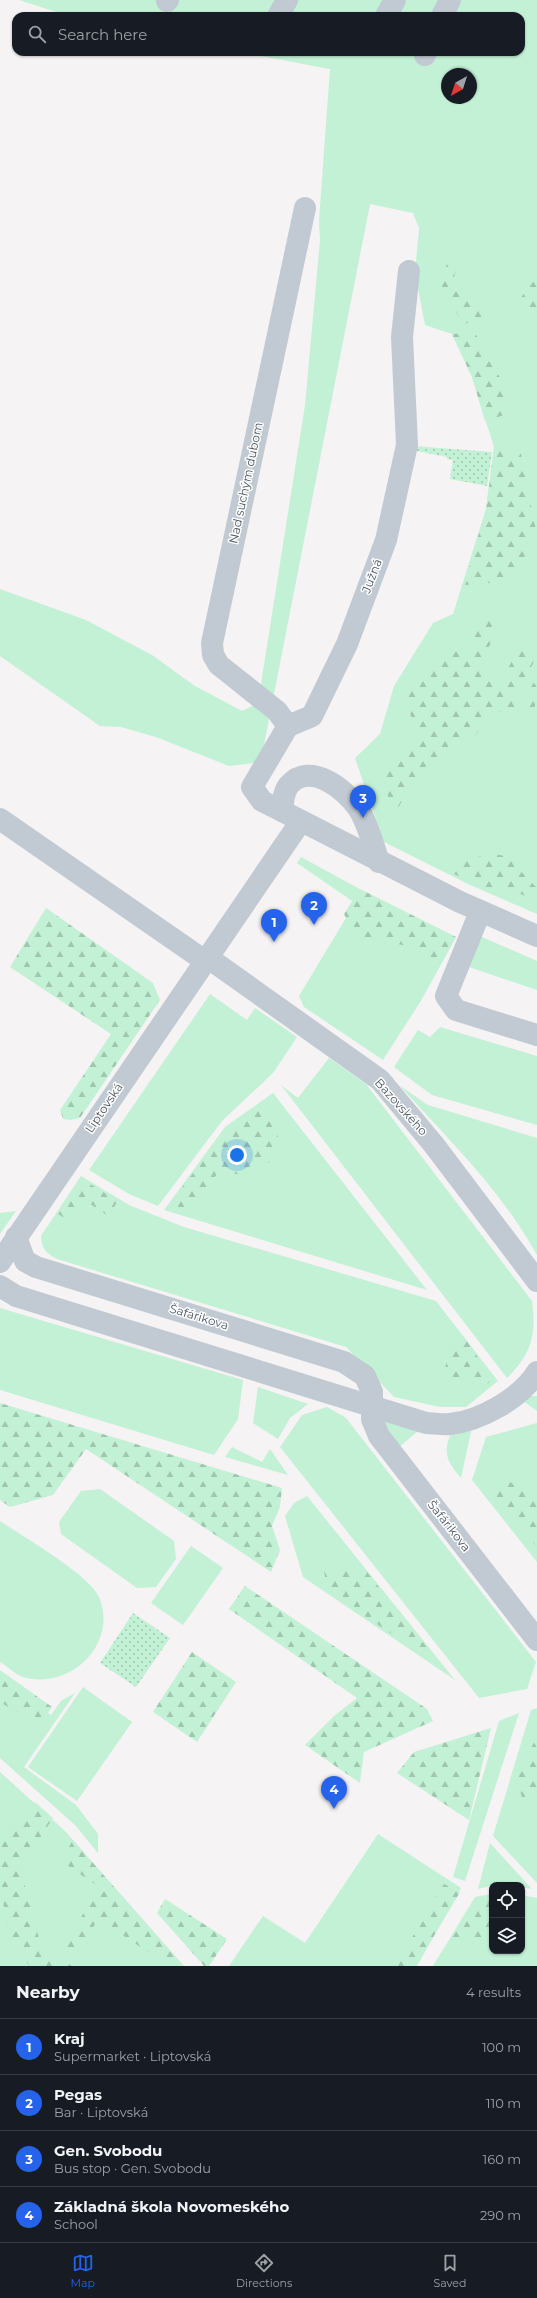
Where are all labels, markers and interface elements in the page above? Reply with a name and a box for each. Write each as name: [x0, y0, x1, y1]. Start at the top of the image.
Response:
search box: [12, 12, 525, 56]
icon: search: [26, 23, 48, 45]
text: Search here: [58, 25, 147, 44]
north arrow: [441, 68, 477, 104]
street label: Nad suchým dubom: [225, 421, 266, 545]
street label: Južná: [358, 557, 385, 596]
pin: 3: [350, 785, 376, 818]
pin: 2: [301, 892, 327, 925]
pin: 1: [261, 909, 287, 942]
street label: Bazovského: [372, 1075, 431, 1138]
street label: Liptovská: [81, 1080, 126, 1135]
your location: [227, 1145, 247, 1165]
street label: Šafárikova: [168, 1300, 231, 1333]
street label: Šafárikova: [425, 1497, 474, 1554]
pin: 4: [321, 1776, 347, 1809]
map controls: [489, 1882, 525, 1954]
button: locate: [489, 1882, 525, 1918]
button: layers: [489, 1918, 525, 1954]
text: Nearby: [16, 1982, 80, 2002]
text: 4 results: [466, 1984, 521, 2000]
text: Kraj: [54, 2029, 85, 2048]
text: 1: [26, 2039, 32, 2055]
text: 100 m: [482, 2039, 521, 2055]
text: Supermarket · Liptovská: [54, 2048, 211, 2064]
text: Pegas: [54, 2085, 102, 2104]
text: 2: [25, 2095, 33, 2111]
text: 110 m: [486, 2095, 521, 2111]
text: Bar · Liptovská: [54, 2104, 148, 2120]
text: Gen. Svobodu: [54, 2141, 162, 2160]
text: 3: [25, 2151, 33, 2167]
text: 160 m: [483, 2151, 521, 2167]
text: Bus stop · Gen. Svobodu: [54, 2160, 211, 2176]
text: Základná škola Novomeského: [54, 2197, 289, 2216]
text: 4: [25, 2207, 33, 2223]
text: 290 m: [480, 2207, 521, 2223]
text: School: [54, 2216, 98, 2232]
tab: Map: [71, 2252, 95, 2290]
tab: Directions: [236, 2252, 292, 2290]
tab: Saved: [433, 2252, 466, 2290]

